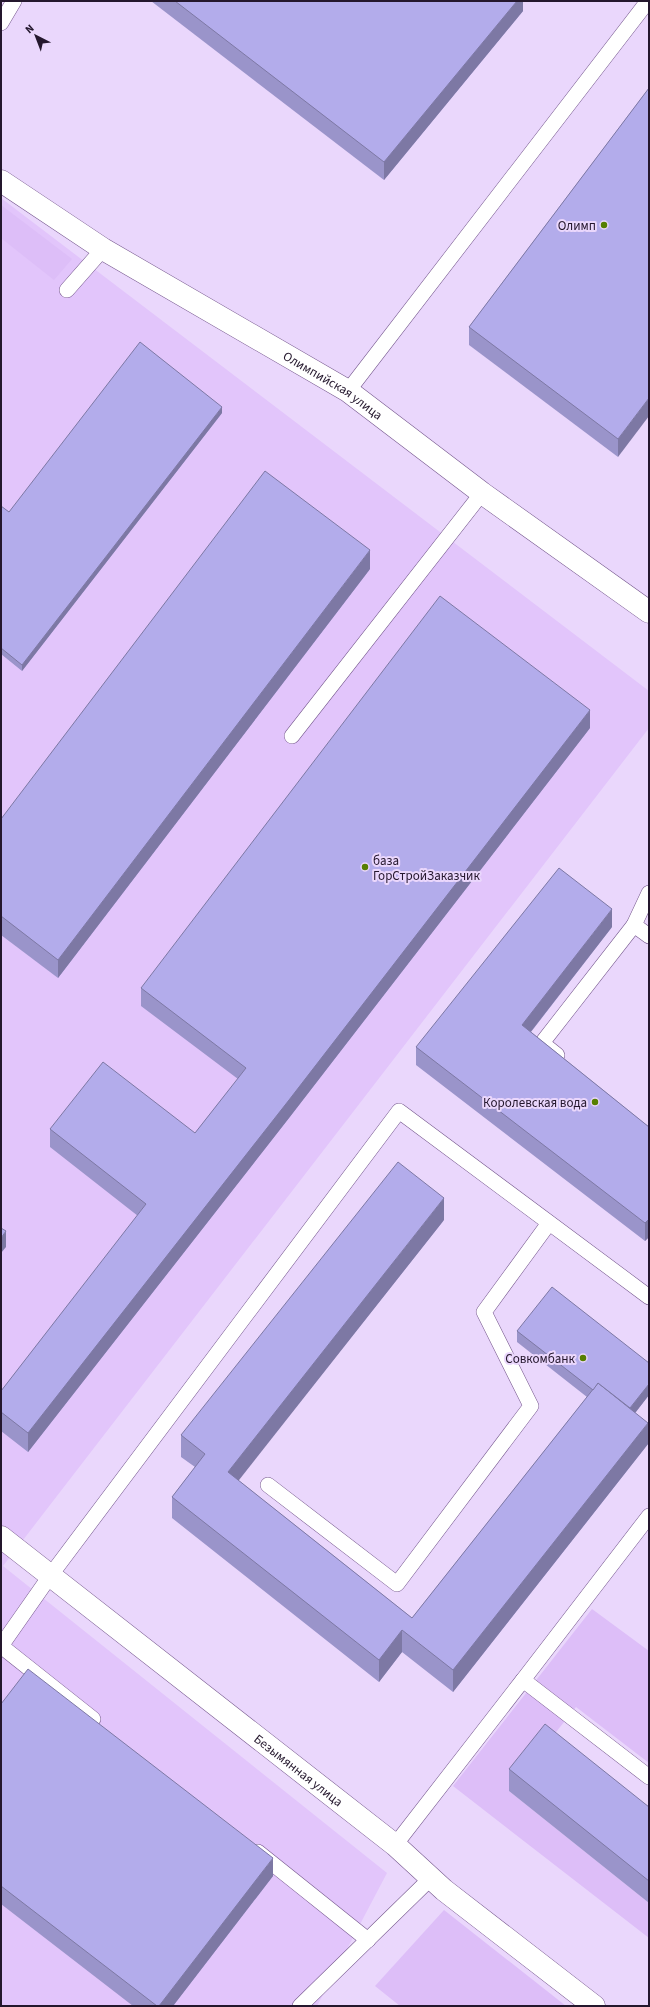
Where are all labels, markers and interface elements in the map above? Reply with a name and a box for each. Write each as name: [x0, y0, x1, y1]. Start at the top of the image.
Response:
north arrow: [16, 16, 56, 56]
text: N: [22, 21, 37, 37]
place label: Олимп: [558, 217, 596, 235]
marker: Олимп: [599, 220, 609, 230]
street label: Олимпийская улица: [280, 347, 386, 424]
place label: база ГорСтройЗаказчик: [373, 852, 480, 885]
marker: база ГорСтройЗаказчик: [360, 862, 370, 872]
place label: Королевская вода: [483, 1094, 587, 1112]
marker: Королевская вода: [590, 1097, 600, 1107]
place label: Совкомбанк: [505, 1350, 576, 1368]
marker: Совкомбанк: [578, 1353, 588, 1363]
street label: Безымянная улица: [250, 1730, 346, 1811]

